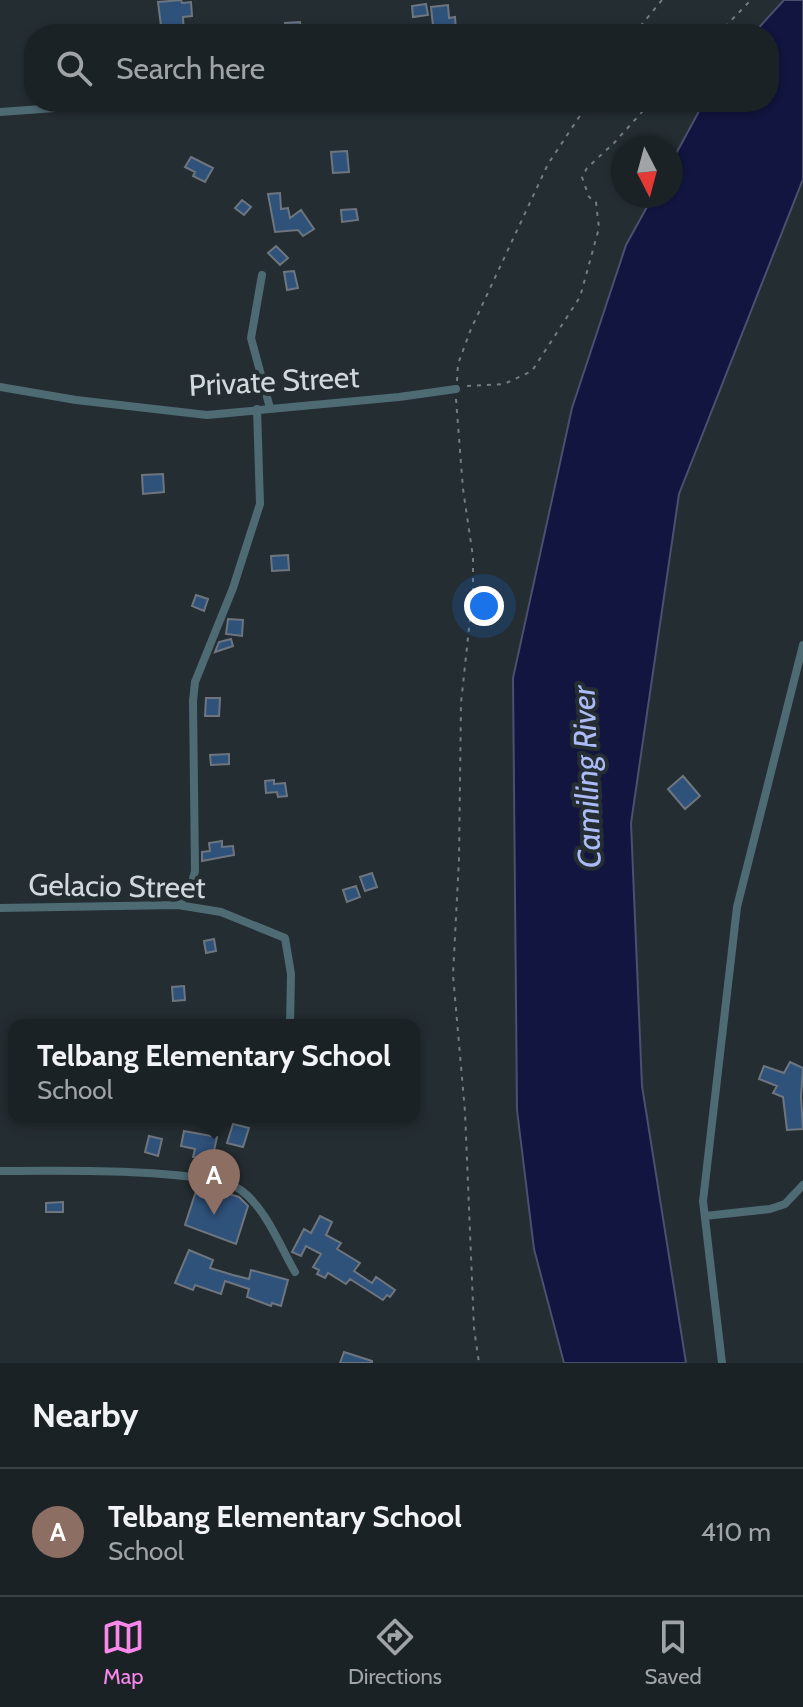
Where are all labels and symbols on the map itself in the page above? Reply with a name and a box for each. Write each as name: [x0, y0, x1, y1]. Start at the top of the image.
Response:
north arrow: [611, 136, 683, 208]
street label: Private Street: [188, 358, 360, 404]
your location: [464, 586, 504, 626]
water label: Camiling River: [563, 684, 609, 869]
street label: Gelacio Street: [28, 866, 206, 906]
pin: A: [188, 1149, 240, 1215]

